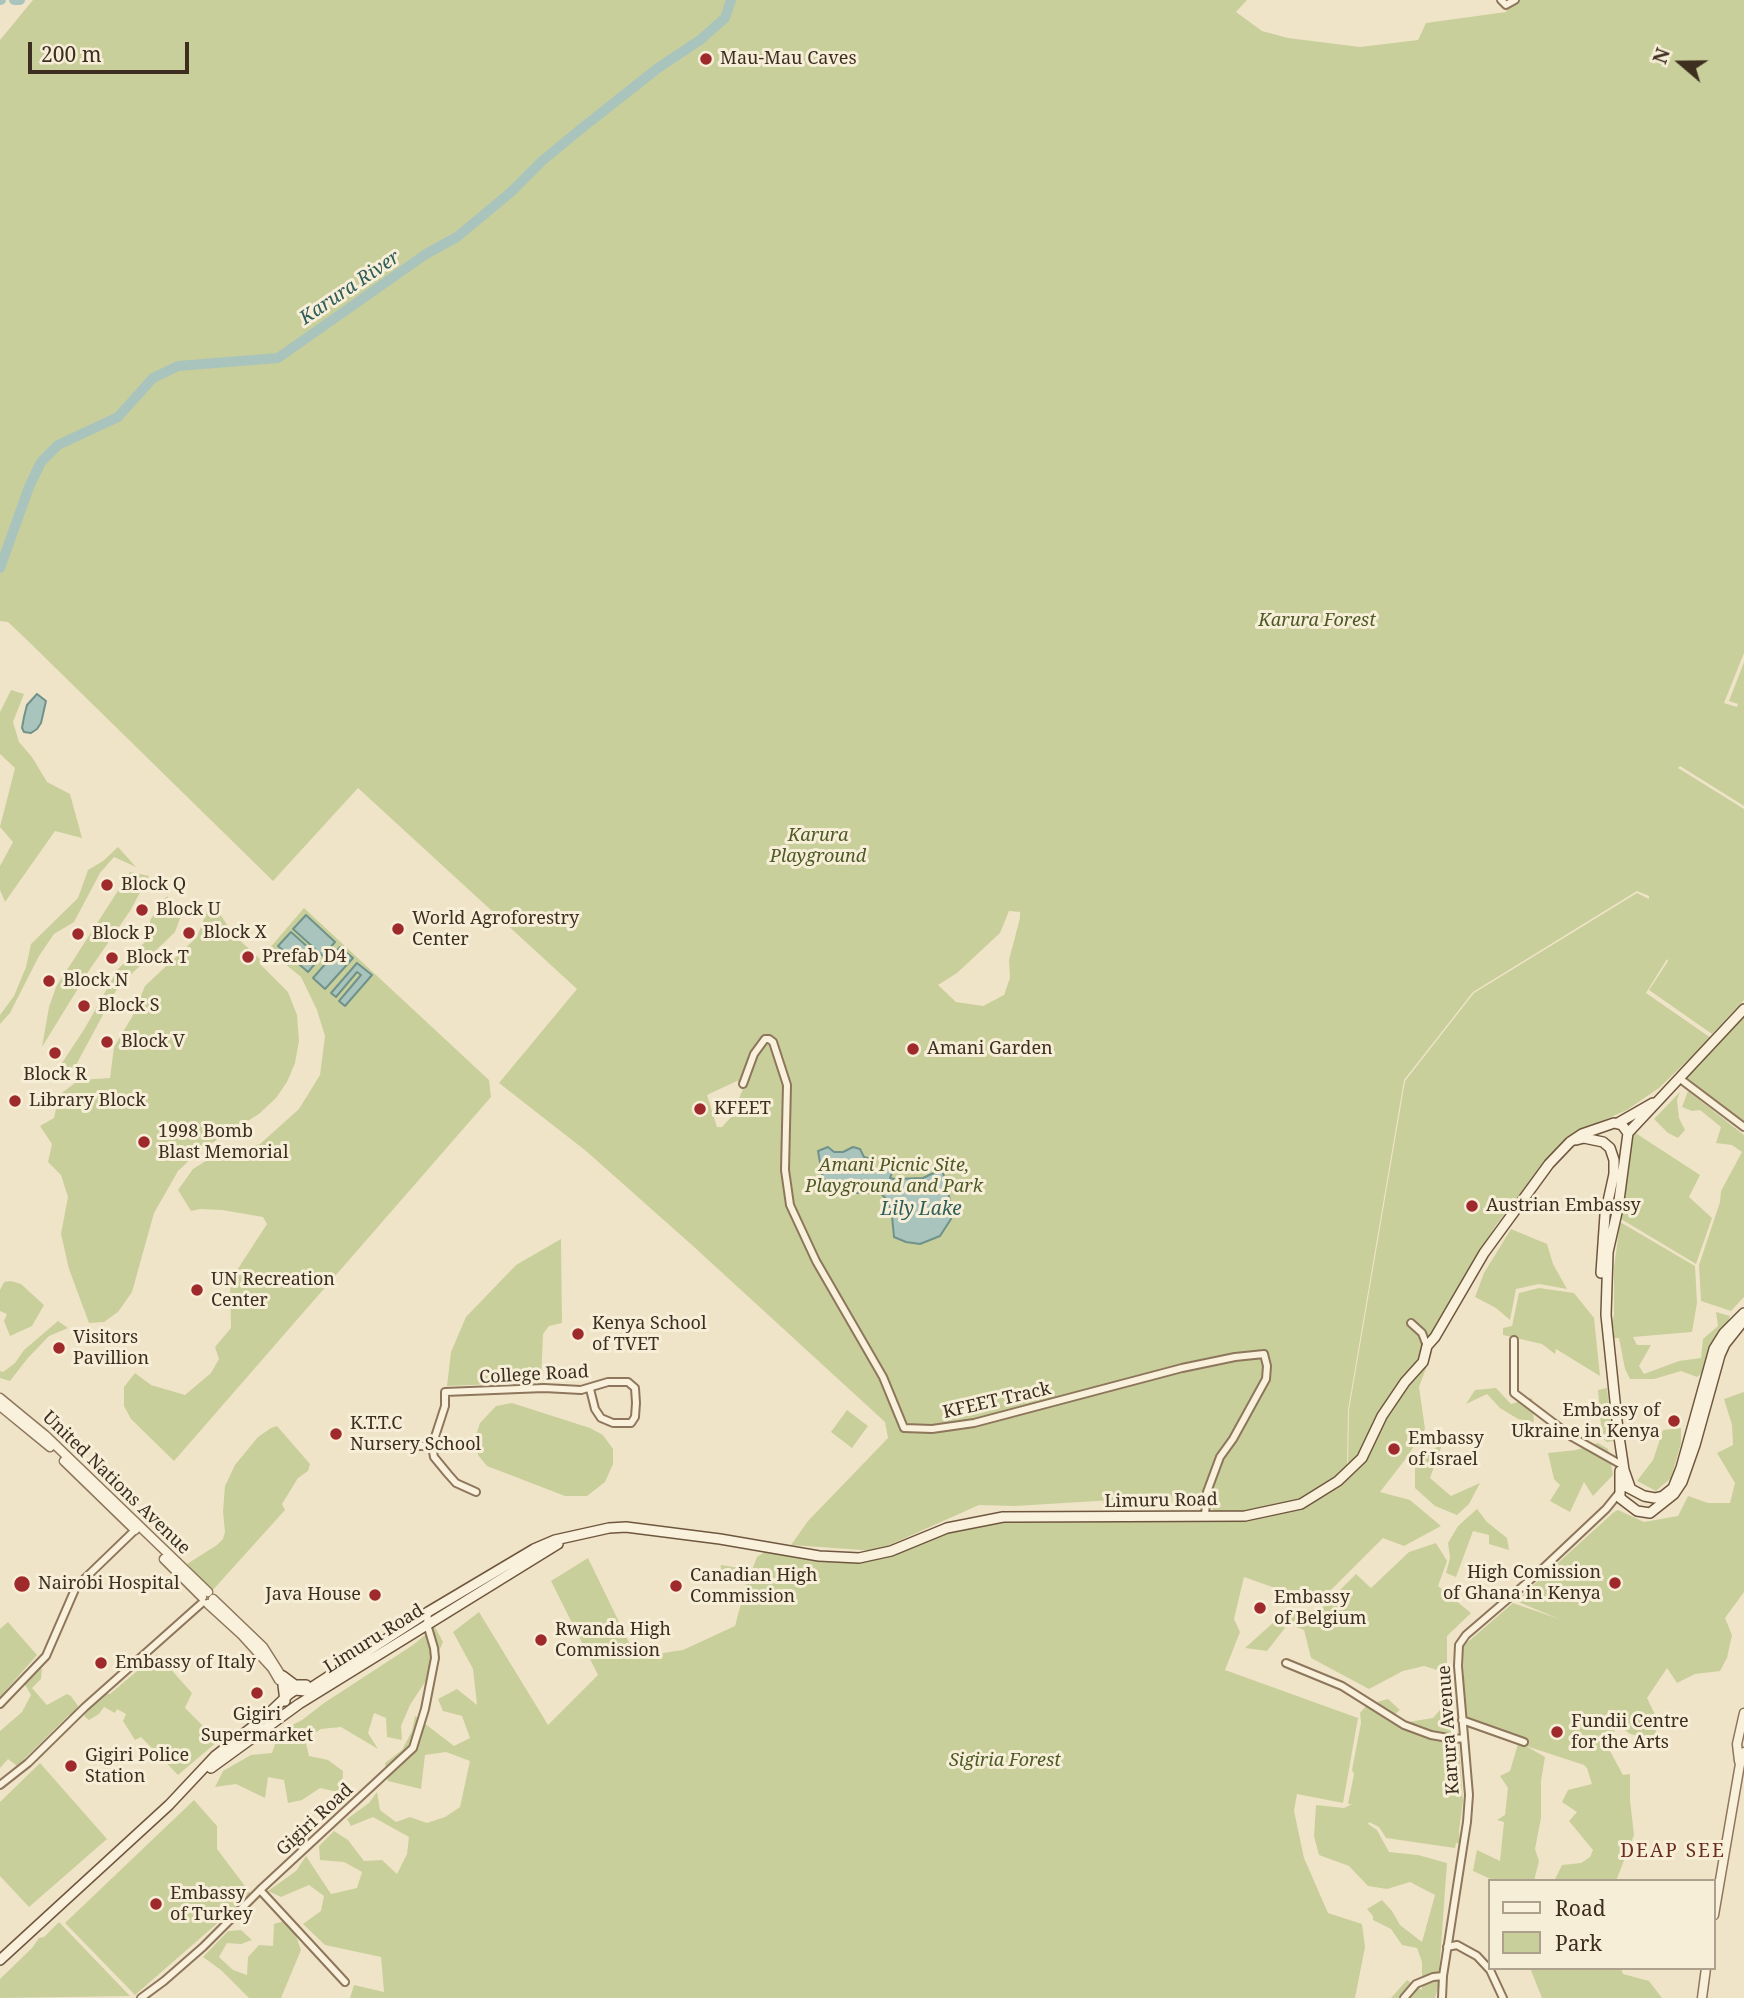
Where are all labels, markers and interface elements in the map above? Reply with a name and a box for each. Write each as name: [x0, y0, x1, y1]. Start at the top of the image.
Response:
scale bar: [32, 28, 192, 72]
north arrow: [1646, 28, 1716, 98]
text: 200 m: [41, 40, 102, 68]
text: N: [1646, 44, 1676, 67]
place label: Mau-Mau Caves: [720, 48, 857, 70]
marker: Mau-Mau Caves: [698, 51, 714, 67]
water label: Karura River: [296, 246, 404, 330]
park label: Karura Forest: [1258, 610, 1376, 632]
park label: Karura Playground: [770, 825, 866, 868]
place label: Block Q: [121, 874, 186, 896]
marker: Block Q: [99, 877, 115, 893]
place label: Block U: [156, 899, 221, 921]
marker: Block U: [134, 902, 150, 918]
place label: World Agroforestry Center: [412, 908, 579, 950]
marker: World Agroforestry Center: [390, 921, 406, 937]
place label: Block X: [203, 922, 267, 944]
place label: Block P: [92, 923, 155, 945]
marker: Block X: [181, 925, 197, 941]
marker: Block P: [70, 926, 86, 942]
place label: Prefab D4: [262, 946, 347, 968]
place label: Block T: [126, 947, 189, 969]
marker: Prefab D4: [240, 949, 256, 965]
marker: Block T: [104, 950, 120, 966]
place label: Block N: [63, 970, 129, 992]
marker: Block N: [41, 973, 57, 989]
place label: Block S: [98, 995, 160, 1017]
marker: Block S: [76, 998, 92, 1014]
place label: Block V: [121, 1031, 185, 1053]
marker: Block V: [99, 1034, 115, 1050]
place label: Amani Garden: [927, 1038, 1053, 1060]
marker: Amani Garden: [905, 1041, 921, 1057]
marker: Block R: [47, 1045, 63, 1061]
place label: Block R: [23, 1064, 87, 1086]
place label: Library Block: [29, 1090, 146, 1112]
marker: Library Block: [7, 1093, 23, 1109]
place label: KFEET: [714, 1098, 771, 1120]
marker: KFEET: [692, 1101, 708, 1117]
place label: 1998 Bomb Blast Memorial: [158, 1121, 288, 1164]
marker: 1998 Bomb Blast Memorial: [136, 1134, 152, 1150]
park label: Amani Picnic Site, Playground and Park: [805, 1155, 983, 1198]
place label: Austrian Embassy: [1486, 1195, 1641, 1217]
marker: Austrian Embassy: [1464, 1198, 1480, 1214]
water label: Lily Lake: [881, 1199, 961, 1221]
place label: UN Recreation Center: [211, 1269, 335, 1312]
marker: UN Recreation Center: [189, 1282, 205, 1298]
place label: Kenya School of TVET: [592, 1313, 707, 1356]
marker: Kenya School of TVET: [570, 1326, 586, 1342]
place label: Visitors Pavillion: [73, 1327, 149, 1370]
marker: Visitors Pavillion: [51, 1340, 67, 1356]
street label: College Road: [479, 1361, 589, 1389]
street label: KFEET Track: [941, 1378, 1053, 1424]
place label: Embassy of Ukraine in Kenya: [1511, 1400, 1660, 1442]
street label: United Nations Avenue: [38, 1407, 194, 1559]
place label: K.T.T.C Nursery School: [350, 1413, 481, 1456]
marker: Embassy of Ukraine in Kenya: [1666, 1413, 1682, 1429]
marker: K.T.T.C Nursery School: [328, 1426, 344, 1442]
place label: Embassy of Israel: [1408, 1428, 1484, 1470]
marker: Embassy of Israel: [1386, 1441, 1402, 1457]
street label: Limuru Road: [1104, 1489, 1218, 1513]
place label: High Comission of Ghana in Kenya: [1443, 1562, 1601, 1604]
place label: Canadian High Commission: [690, 1565, 817, 1608]
place label: Nairobi Hospital: [38, 1573, 180, 1595]
marker: Nairobi Hospital: [12, 1574, 32, 1594]
marker: High Comission of Ghana in Kenya: [1607, 1575, 1623, 1591]
marker: Canadian High Commission: [668, 1578, 684, 1594]
place label: Java House: [265, 1584, 361, 1606]
marker: Java House: [367, 1587, 383, 1603]
place label: Embassy of Belgium: [1274, 1587, 1367, 1630]
street label: Limuru Road: [320, 1600, 428, 1678]
marker: Embassy of Belgium: [1252, 1600, 1268, 1616]
place label: Rwanda High Commission: [555, 1619, 671, 1662]
marker: Rwanda High Commission: [533, 1632, 549, 1648]
place label: Embassy of Italy: [115, 1652, 256, 1674]
marker: Embassy of Italy: [93, 1655, 109, 1671]
street label: Karura Avenue: [1434, 1664, 1464, 1796]
marker: Gigiri Supermarket: [249, 1685, 265, 1701]
place label: Gigiri Supermarket: [201, 1704, 313, 1746]
place label: Fundii Centre for the Arts: [1571, 1711, 1689, 1754]
marker: Fundii Centre for the Arts: [1549, 1724, 1565, 1740]
place label: Gigiri Police Station: [85, 1745, 189, 1788]
park label: Sigiria Forest: [949, 1750, 1061, 1772]
marker: Gigiri Police Station: [63, 1758, 79, 1774]
street label: Gigiri Road: [272, 1779, 358, 1861]
district label: DEAP SEE: [1621, 1841, 1725, 1863]
legend: [1488, 1879, 1716, 1970]
place label: Embassy of Turkey: [170, 1883, 253, 1926]
text: Road: [1555, 1894, 1606, 1922]
marker: Embassy of Turkey: [148, 1896, 164, 1912]
text: Park: [1555, 1929, 1602, 1957]

